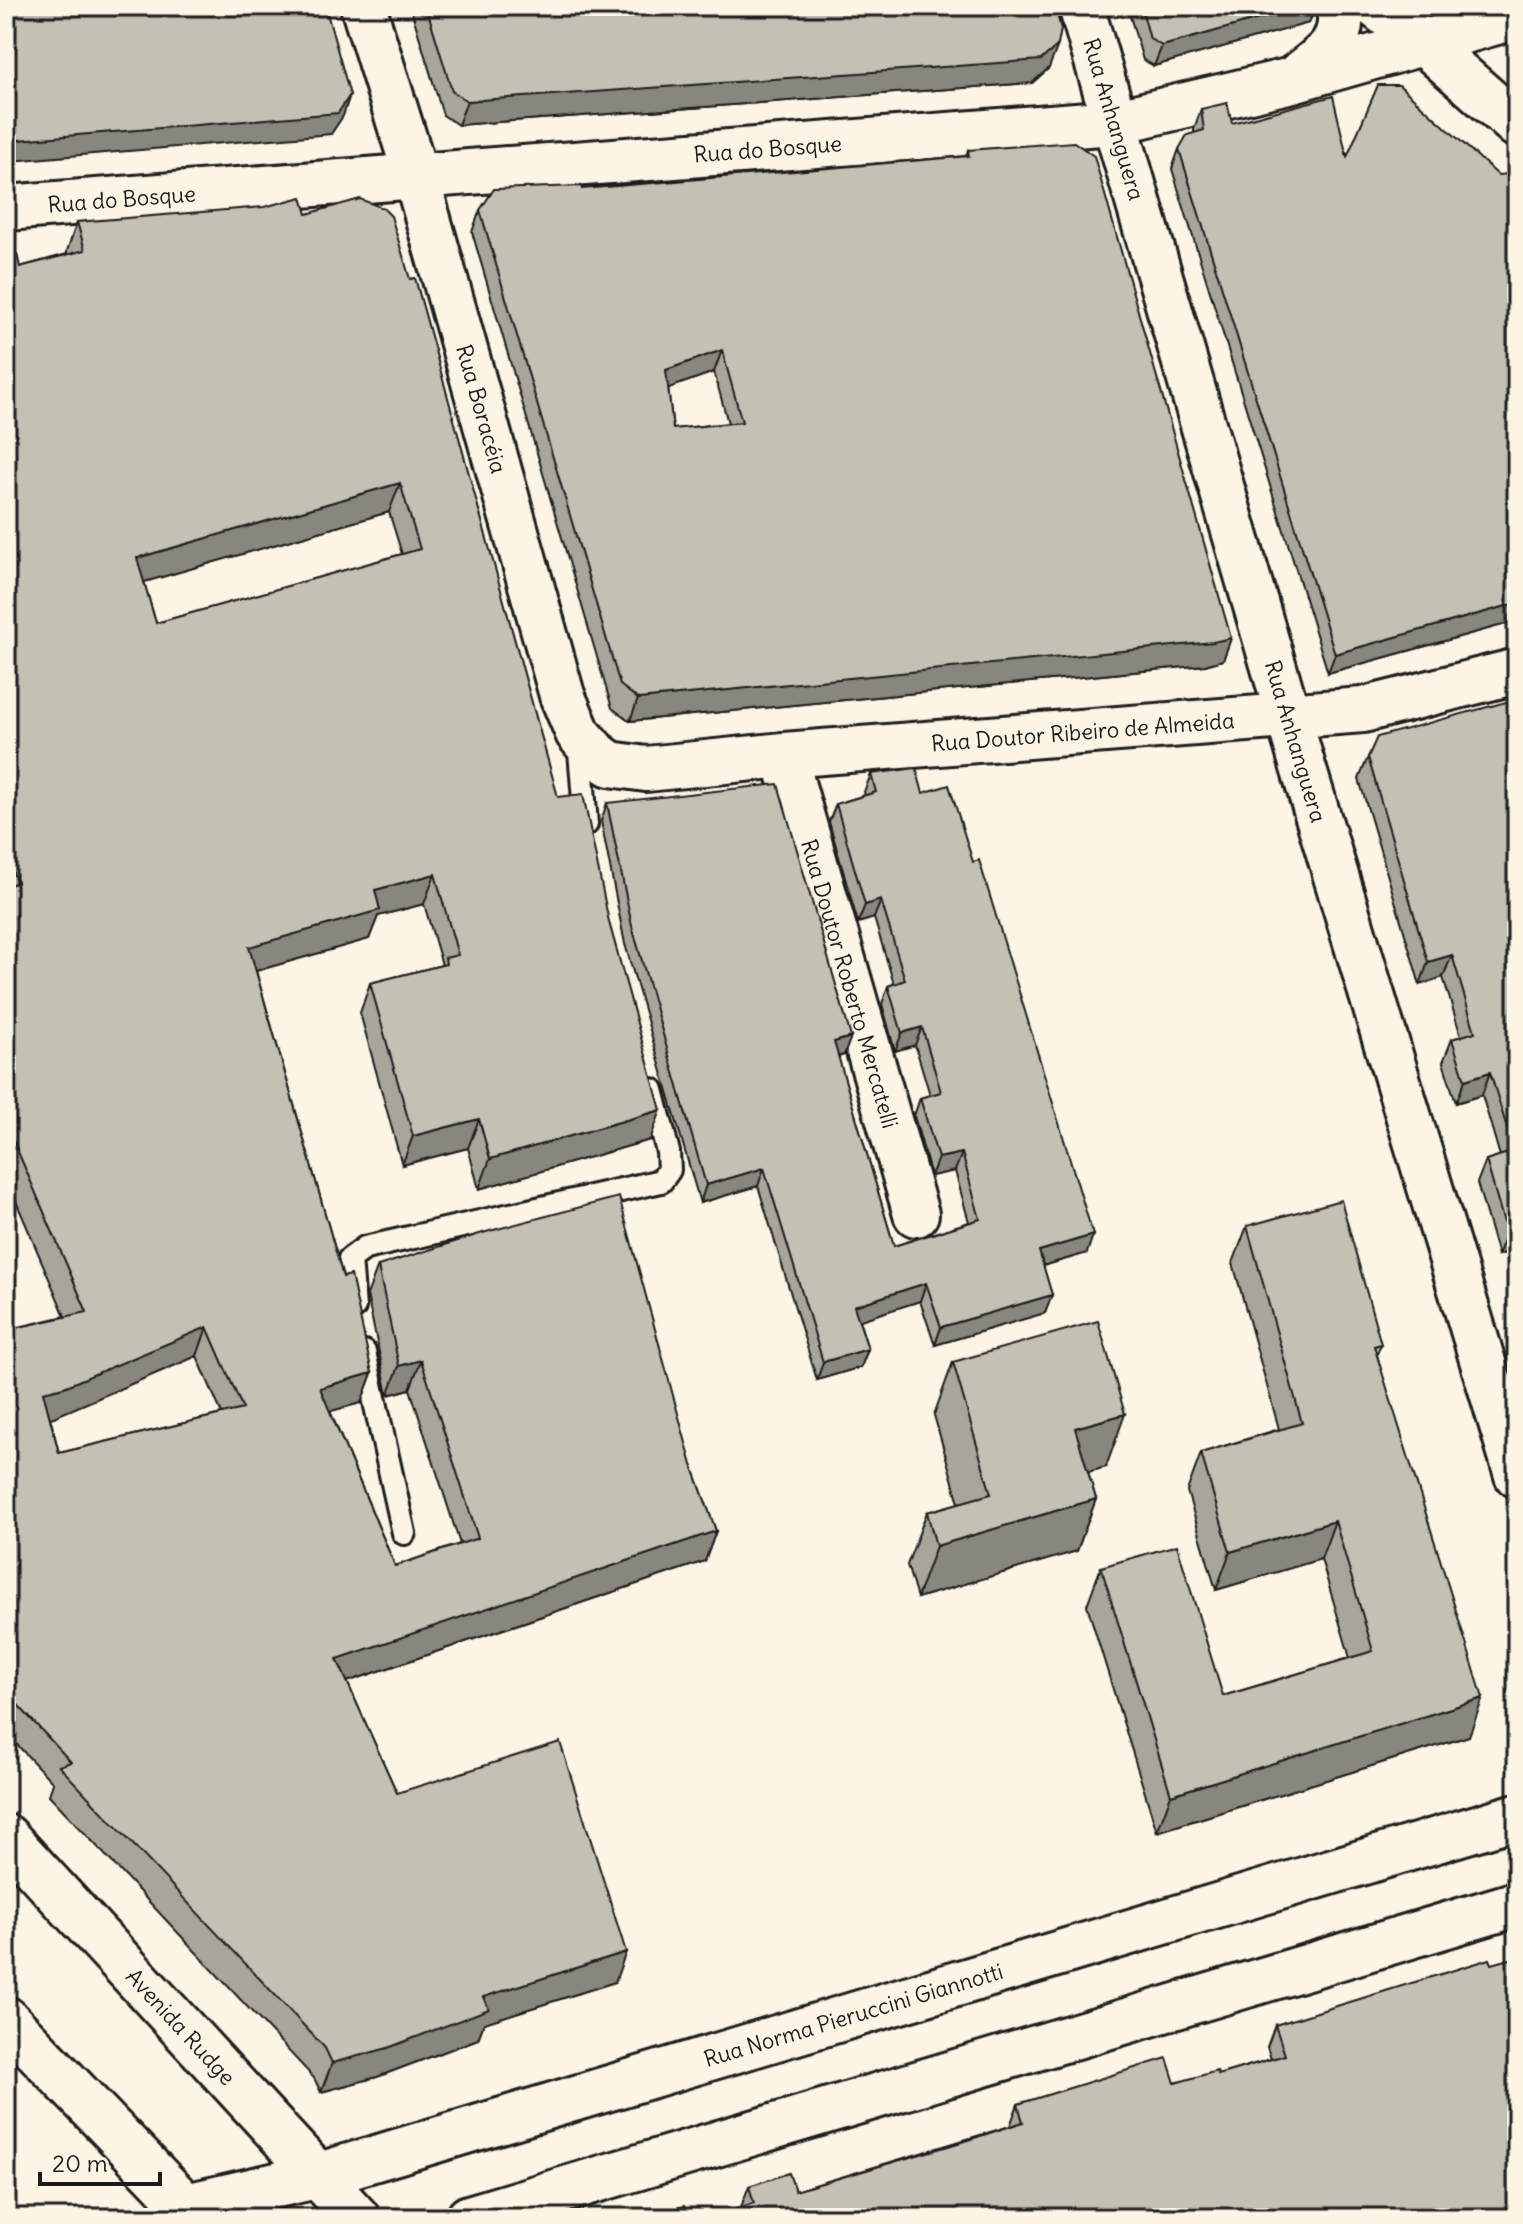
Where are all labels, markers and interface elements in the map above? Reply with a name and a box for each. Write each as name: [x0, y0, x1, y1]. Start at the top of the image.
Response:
street label: Rua Anhanguera: [1077, 35, 1151, 204]
street label: Rua do Bosque: [693, 129, 843, 169]
street label: Rua do Bosque: [46, 179, 197, 219]
street label: Rua Boracéia: [450, 341, 513, 477]
street label: Rua Anhanguera: [1259, 657, 1333, 826]
street label: Rua Doutor Ribeiro de Almeida: [930, 706, 1235, 758]
street label: Rua Doutor Roberto Mercatelli: [795, 836, 905, 1131]
street label: Rua Norma Pieruccini Giannotti: [701, 1957, 1006, 2073]
street label: Avenida Rudge: [120, 1963, 241, 2091]
scale bar: [40, 2136, 160, 2186]
text: 20 m: [52, 2148, 108, 2178]

